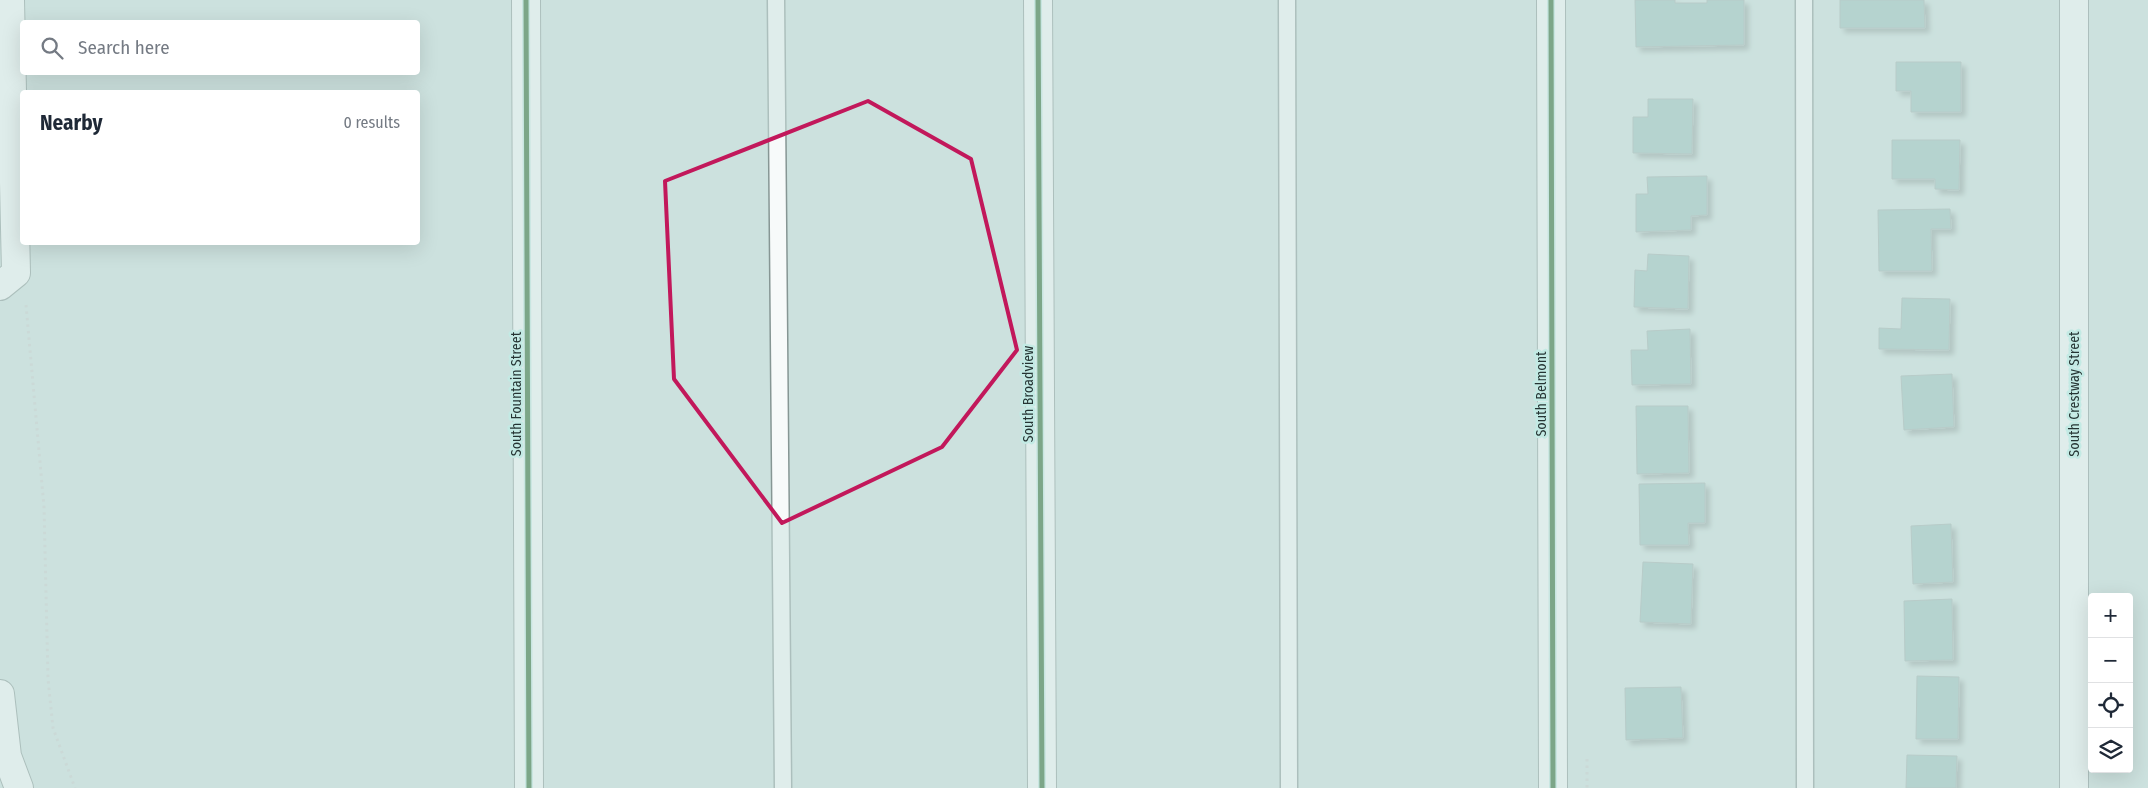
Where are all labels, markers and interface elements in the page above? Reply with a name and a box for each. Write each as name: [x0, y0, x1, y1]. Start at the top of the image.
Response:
search box: [20, 20, 420, 75]
icon: search: [38, 34, 66, 62]
text: Search here: [78, 36, 170, 59]
text: Nearby: [40, 110, 102, 136]
text: 0 results: [343, 113, 400, 132]
street label: South Fountain Street: [508, 331, 525, 456]
street label: South Crestway Street: [2066, 331, 2083, 457]
street label: South Broadview: [1020, 346, 1037, 442]
street label: South Belmont: [1533, 351, 1550, 437]
map controls: [2088, 593, 2133, 773]
button: +: [2088, 593, 2133, 638]
button: −: [2088, 638, 2133, 683]
button: locate: [2088, 683, 2133, 728]
button: layers: [2088, 728, 2133, 773]

